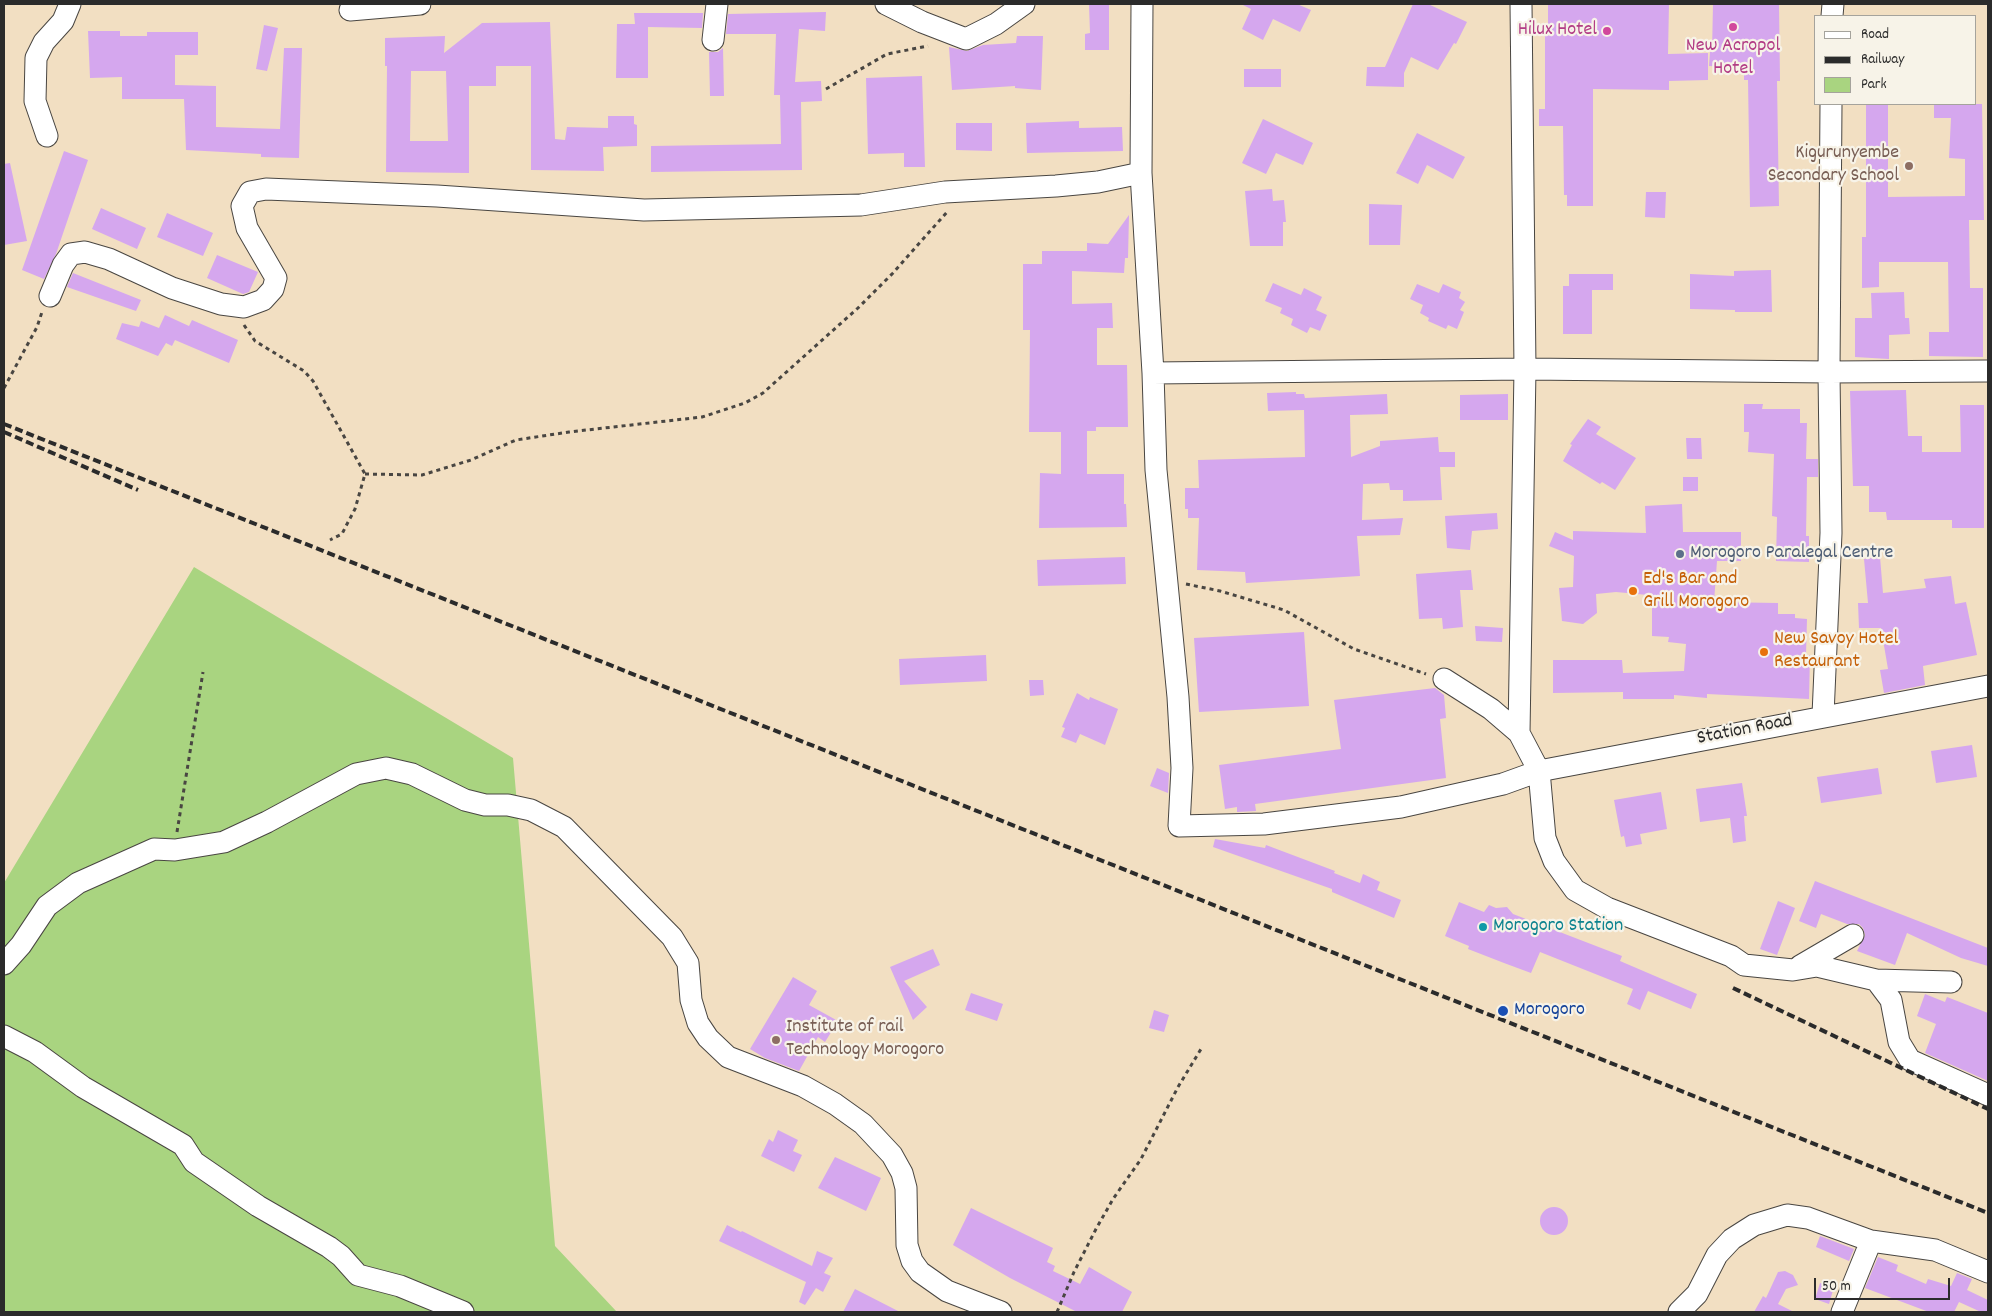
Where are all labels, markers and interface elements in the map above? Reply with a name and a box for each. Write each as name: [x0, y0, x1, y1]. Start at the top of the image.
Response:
legend: [1814, 15, 1977, 105]
place label: Hilux Hotel: [1518, 19, 1597, 43]
marker: New Acropol Hotel: [1727, 21, 1739, 33]
text: Road: [1861, 24, 1889, 46]
marker: Hilux Hotel: [1601, 25, 1613, 37]
place label: New Acropol Hotel: [1686, 35, 1780, 82]
text: Railway: [1861, 49, 1904, 71]
text: Park: [1861, 74, 1887, 96]
place label: Kigurunyembe Secondary School: [1768, 142, 1899, 189]
marker: Kigurunyembe Secondary School: [1903, 160, 1915, 172]
place label: Morogoro Paralegal Centre: [1690, 542, 1893, 566]
marker: Morogoro Paralegal Centre: [1674, 548, 1686, 560]
place label: Ed's Bar and Grill Morogoro: [1643, 568, 1749, 615]
marker: Ed's Bar and Grill Morogoro: [1627, 585, 1639, 597]
place label: New Savoy Hotel Restaurant: [1774, 628, 1898, 675]
marker: New Savoy Hotel Restaurant: [1758, 646, 1770, 658]
street label: Station Road: [1695, 710, 1795, 752]
place label: Morogoro Station: [1493, 915, 1623, 939]
marker: Morogoro Station: [1477, 921, 1489, 933]
place label: Morogoro: [1514, 999, 1585, 1023]
marker: Morogoro: [1496, 1004, 1510, 1018]
place label: Institute of rail Technology Morogoro: [786, 1016, 944, 1063]
marker: Institute of rail Technology Morogoro: [770, 1034, 782, 1046]
scale bar: [1817, 1268, 1953, 1300]
text: 50 m: [1822, 1276, 1851, 1298]

